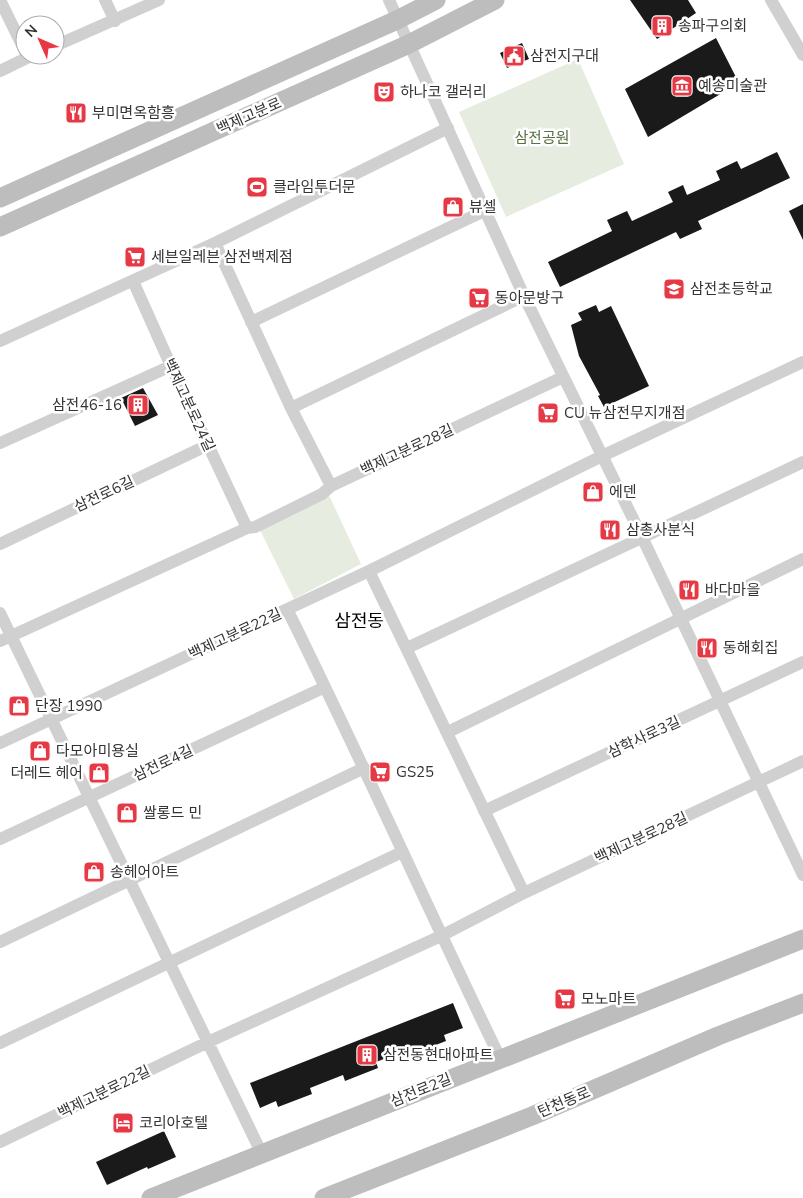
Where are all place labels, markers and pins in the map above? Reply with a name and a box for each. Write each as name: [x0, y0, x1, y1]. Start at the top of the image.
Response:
building icon: 송파구의회: [650, 14, 674, 38]
place label: 송파구의회: [678, 16, 747, 36]
public building icon: 삼전지구대: [502, 44, 526, 68]
place label: 삼전지구대: [530, 46, 599, 66]
museum icon: 예송미술관: [670, 74, 694, 98]
place label: 예송미술관: [698, 76, 767, 96]
theatre icon: 하나코 갤러리: [372, 80, 396, 104]
place label: 하나코 갤러리: [400, 82, 487, 102]
restaurant icon: 부미면옥함흥: [64, 101, 88, 125]
place label: 부미면옥함흥: [92, 103, 175, 123]
sports icon: 클라임투더문: [245, 175, 269, 199]
place label: 클라임투더문: [273, 177, 356, 197]
shop icon: 뷰셀: [441, 195, 465, 219]
place label: 뷰셀: [469, 197, 497, 217]
supermarket icon: 세븐일레븐 삼전백제점: [123, 245, 147, 269]
place label: 세븐일레븐 삼전백제점: [151, 247, 293, 267]
school or university icon: 삼전초등학교: [662, 277, 686, 301]
place label: 삼전초등학교: [690, 279, 773, 299]
supermarket icon: 동아문방구: [467, 286, 491, 310]
place label: 동아문방구: [495, 288, 564, 308]
building icon: 삼전46-16: [126, 393, 150, 417]
place label: 삼전46-16: [52, 395, 122, 415]
supermarket icon: CU 뉴삼전무지개점: [536, 401, 560, 425]
place label: CU 뉴삼전무지개점: [564, 403, 685, 423]
shop icon: 에덴: [581, 480, 605, 504]
place label: 에덴: [609, 482, 637, 502]
restaurant icon: 삼총사분식: [598, 518, 622, 542]
place label: 삼총사분식: [626, 520, 695, 540]
restaurant icon: 바다마을: [677, 578, 701, 602]
place label: 바다마을: [705, 580, 760, 600]
restaurant icon: 동해회집: [695, 636, 719, 660]
place label: 동해회집: [723, 638, 778, 658]
shop icon: 단장 1990: [7, 694, 31, 718]
place label: 단장 1990: [35, 696, 102, 716]
shop icon: 다모아미용실: [28, 739, 52, 763]
place label: 다모아미용실: [56, 741, 139, 761]
supermarket icon: GS25: [368, 760, 392, 784]
shop icon: 더레드 헤어: [87, 761, 111, 785]
place label: GS25: [396, 762, 434, 782]
place label: 더레드 헤어: [10, 763, 83, 783]
shop icon: 쌀롱드 민: [115, 801, 139, 825]
place label: 쌀롱드 민: [143, 803, 202, 823]
shop icon: 송헤어아트: [82, 860, 106, 884]
place label: 송헤어아트: [110, 862, 179, 882]
supermarket icon: 모노마트: [553, 987, 577, 1011]
place label: 모노마트: [581, 989, 636, 1009]
building icon: 삼전동현대아파트: [355, 1043, 379, 1067]
place label: 삼전동현대아파트: [383, 1045, 494, 1065]
hotel icon: 코리아호텔: [111, 1111, 135, 1135]
place label: 코리아호텔: [139, 1113, 208, 1133]

